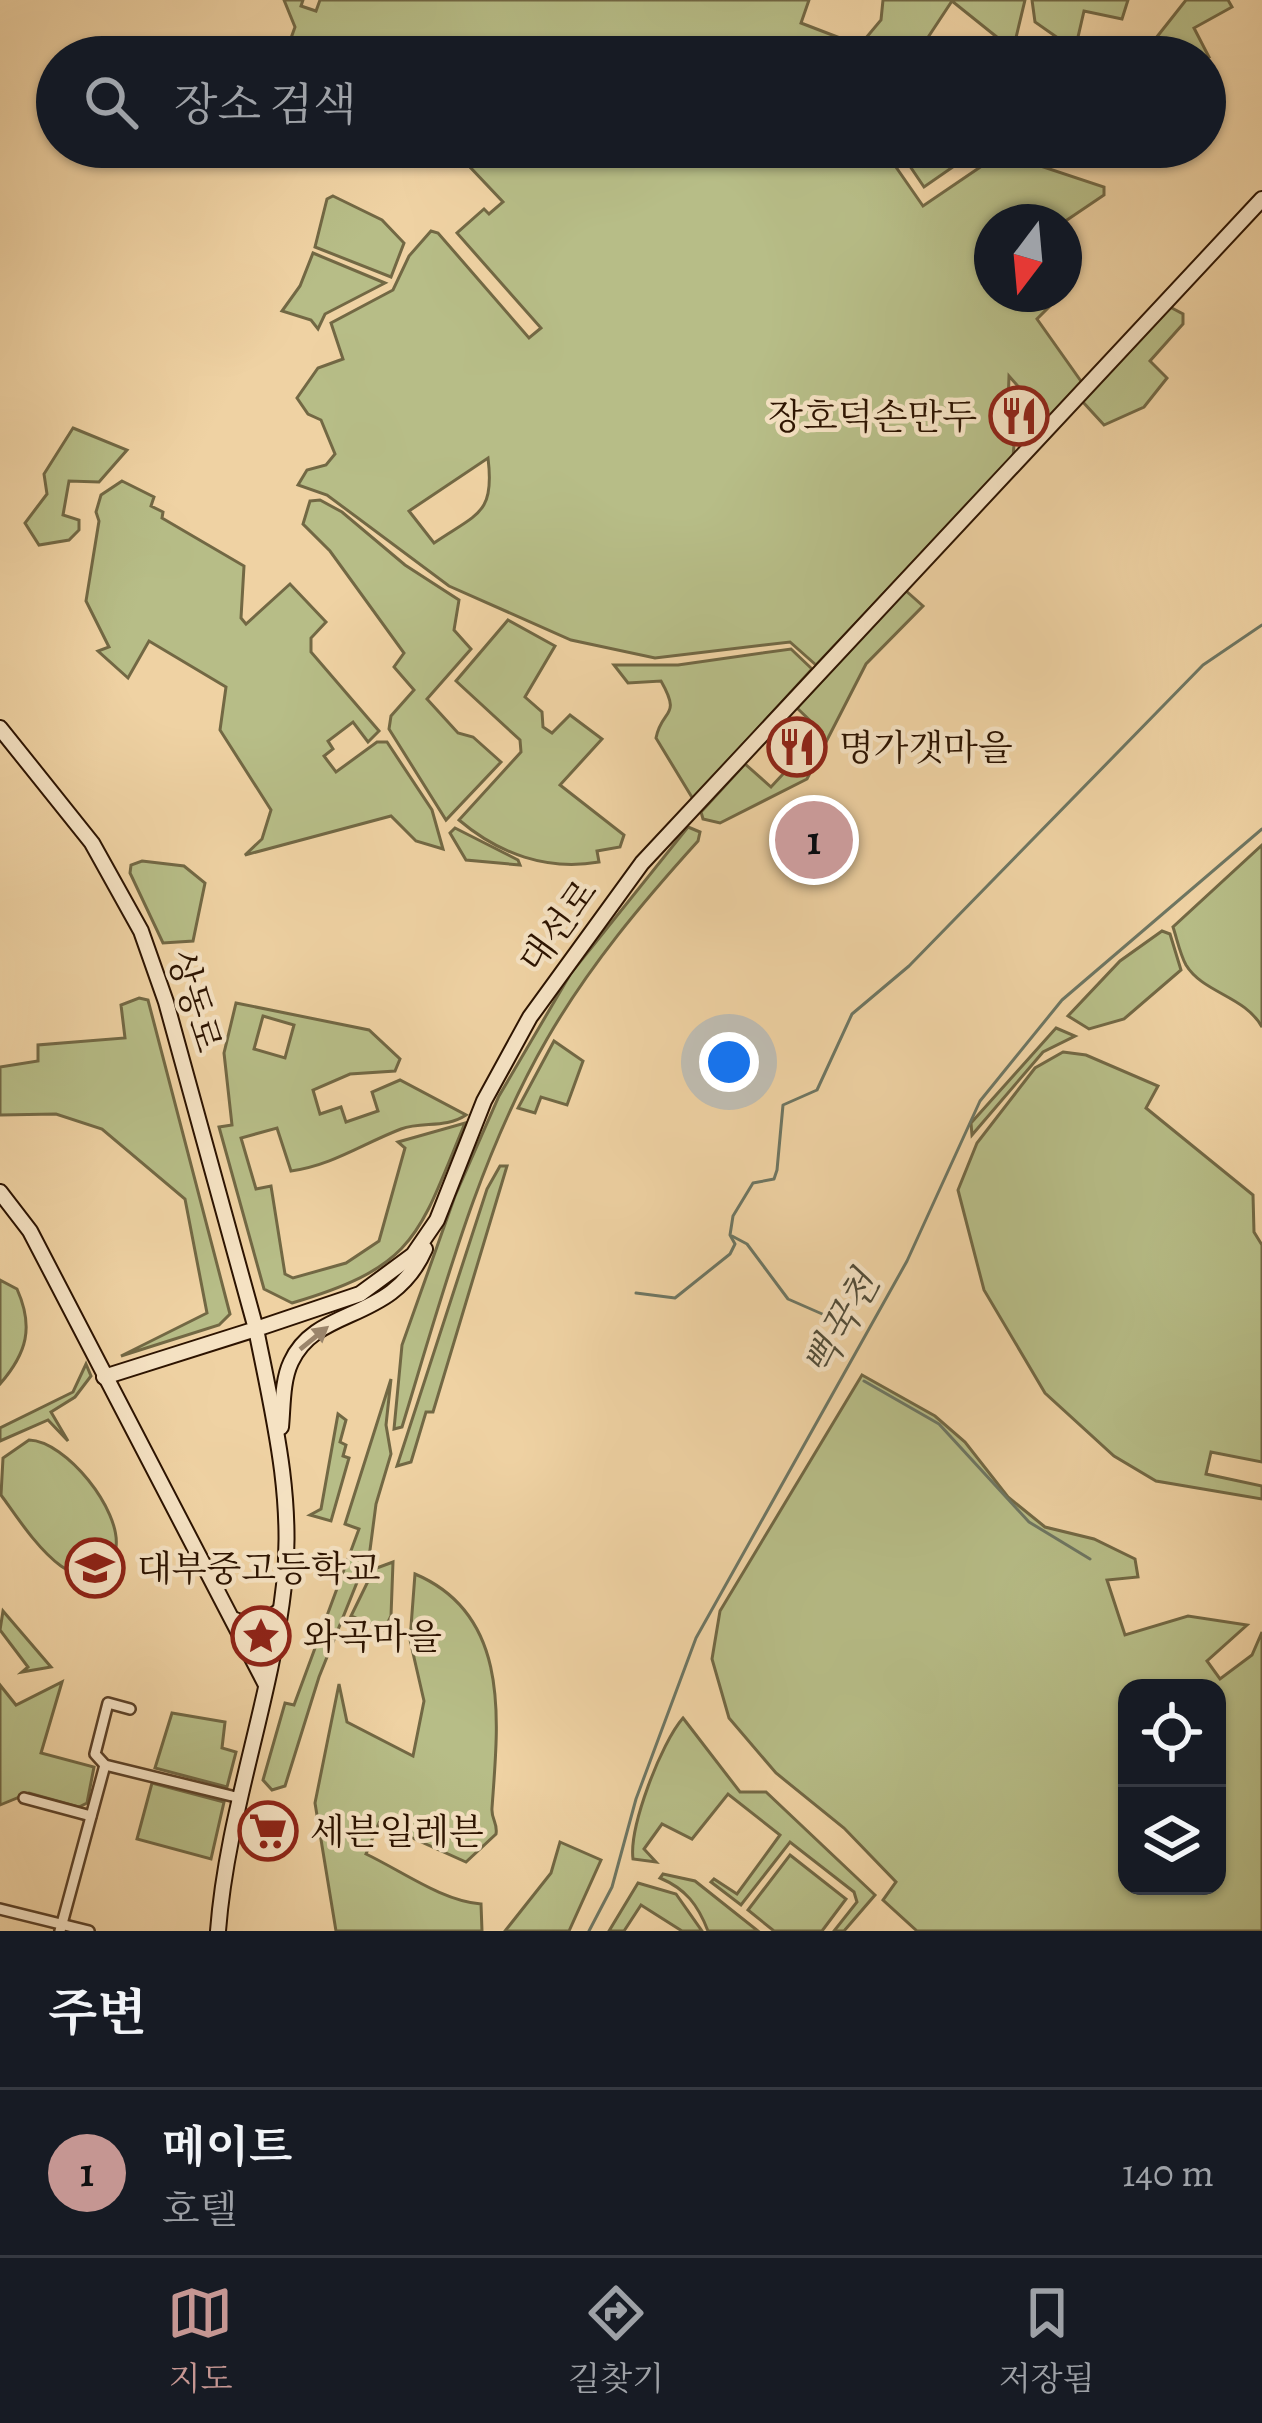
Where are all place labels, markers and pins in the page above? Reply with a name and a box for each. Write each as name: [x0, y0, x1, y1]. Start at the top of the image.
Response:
restaurant icon: 장호덕손만두: [988, 385, 1050, 447]
place label: 장호덕손만두: [768, 392, 977, 441]
restaurant icon: 명가갯마을: [766, 716, 828, 778]
place label: 명가갯마을: [839, 723, 1013, 772]
pin: 1: [775, 795, 853, 885]
school or university icon: 대부중고등학교: [64, 1537, 126, 1599]
place label: 대부중고등학교: [137, 1544, 381, 1593]
place icon: 와곡마을: [230, 1605, 292, 1667]
place label: 와곡마을: [303, 1612, 442, 1661]
supermarket icon: 세븐일레븐: [237, 1800, 299, 1862]
place label: 세븐일레븐: [310, 1807, 484, 1856]

